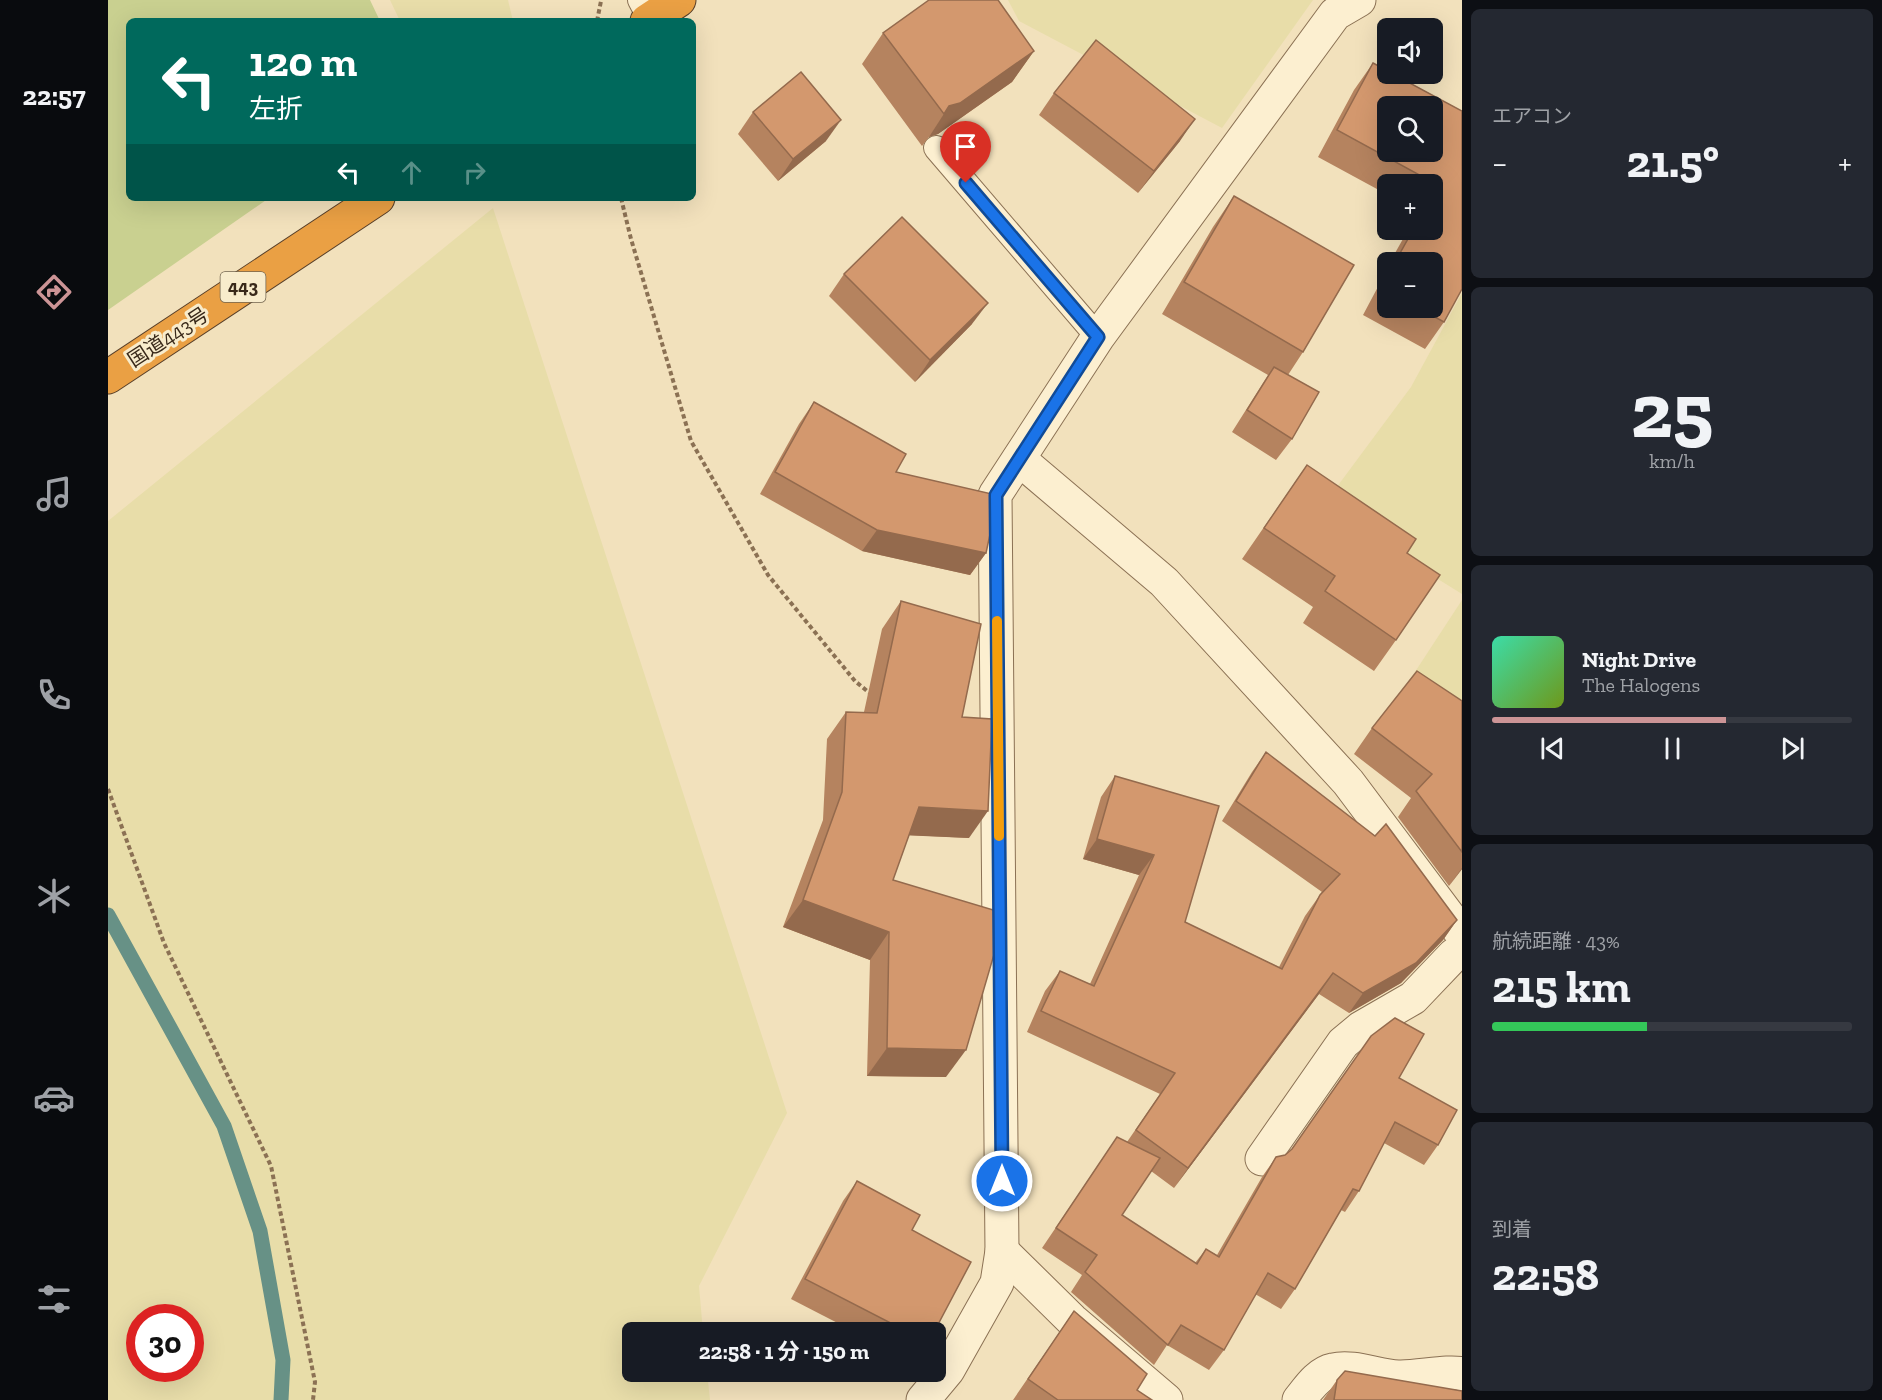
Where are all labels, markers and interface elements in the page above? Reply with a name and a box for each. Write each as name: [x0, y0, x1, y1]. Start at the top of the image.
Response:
map controls: [1377, 18, 1443, 318]
button: sound: [1377, 18, 1443, 84]
text: 120 m: [249, 36, 357, 87]
icon: left: [150, 42, 228, 120]
text: 22:57: [22, 80, 86, 112]
text: 左折: [249, 93, 303, 125]
button: search: [1377, 96, 1443, 162]
text: エアコン: [1492, 104, 1572, 128]
pin: [940, 121, 991, 183]
icon: arrive: [949, 130, 982, 163]
text: 21.5°: [1627, 135, 1719, 189]
text: −: [1492, 143, 1507, 182]
text: +: [1838, 143, 1852, 182]
icon: left: [332, 156, 365, 189]
icon: ahead: [395, 156, 428, 189]
icon: right: [458, 156, 491, 189]
button: +: [1377, 174, 1443, 240]
button: −: [1377, 252, 1443, 318]
icon: directions: [33, 271, 75, 313]
road number: 443: [220, 272, 266, 302]
street label: 国道443号: [123, 302, 213, 372]
text: 25: [1631, 363, 1713, 457]
text: km/h: [1649, 449, 1695, 473]
icon: music: [33, 473, 75, 515]
text: Night Drive: [1582, 646, 1696, 673]
text: The Halogens: [1582, 673, 1700, 697]
icon: phone: [33, 674, 75, 716]
icon: previous: [1536, 732, 1569, 765]
icon: pause: [1656, 732, 1689, 765]
icon: next: [1776, 732, 1809, 765]
icon: climate: [33, 875, 75, 917]
text: 航続距離 · 43%: [1492, 929, 1620, 953]
text: 215 km: [1492, 960, 1631, 1014]
icon: car: [33, 1077, 75, 1119]
position arrow: [970, 1149, 1034, 1213]
text: 到着: [1492, 1217, 1532, 1241]
text: 22:58: [1492, 1248, 1599, 1302]
icon: filters: [33, 1278, 75, 1320]
speed limit sign: 30: [126, 1304, 204, 1382]
text: 22:58 · 1 分 · 150 m: [699, 1338, 869, 1365]

